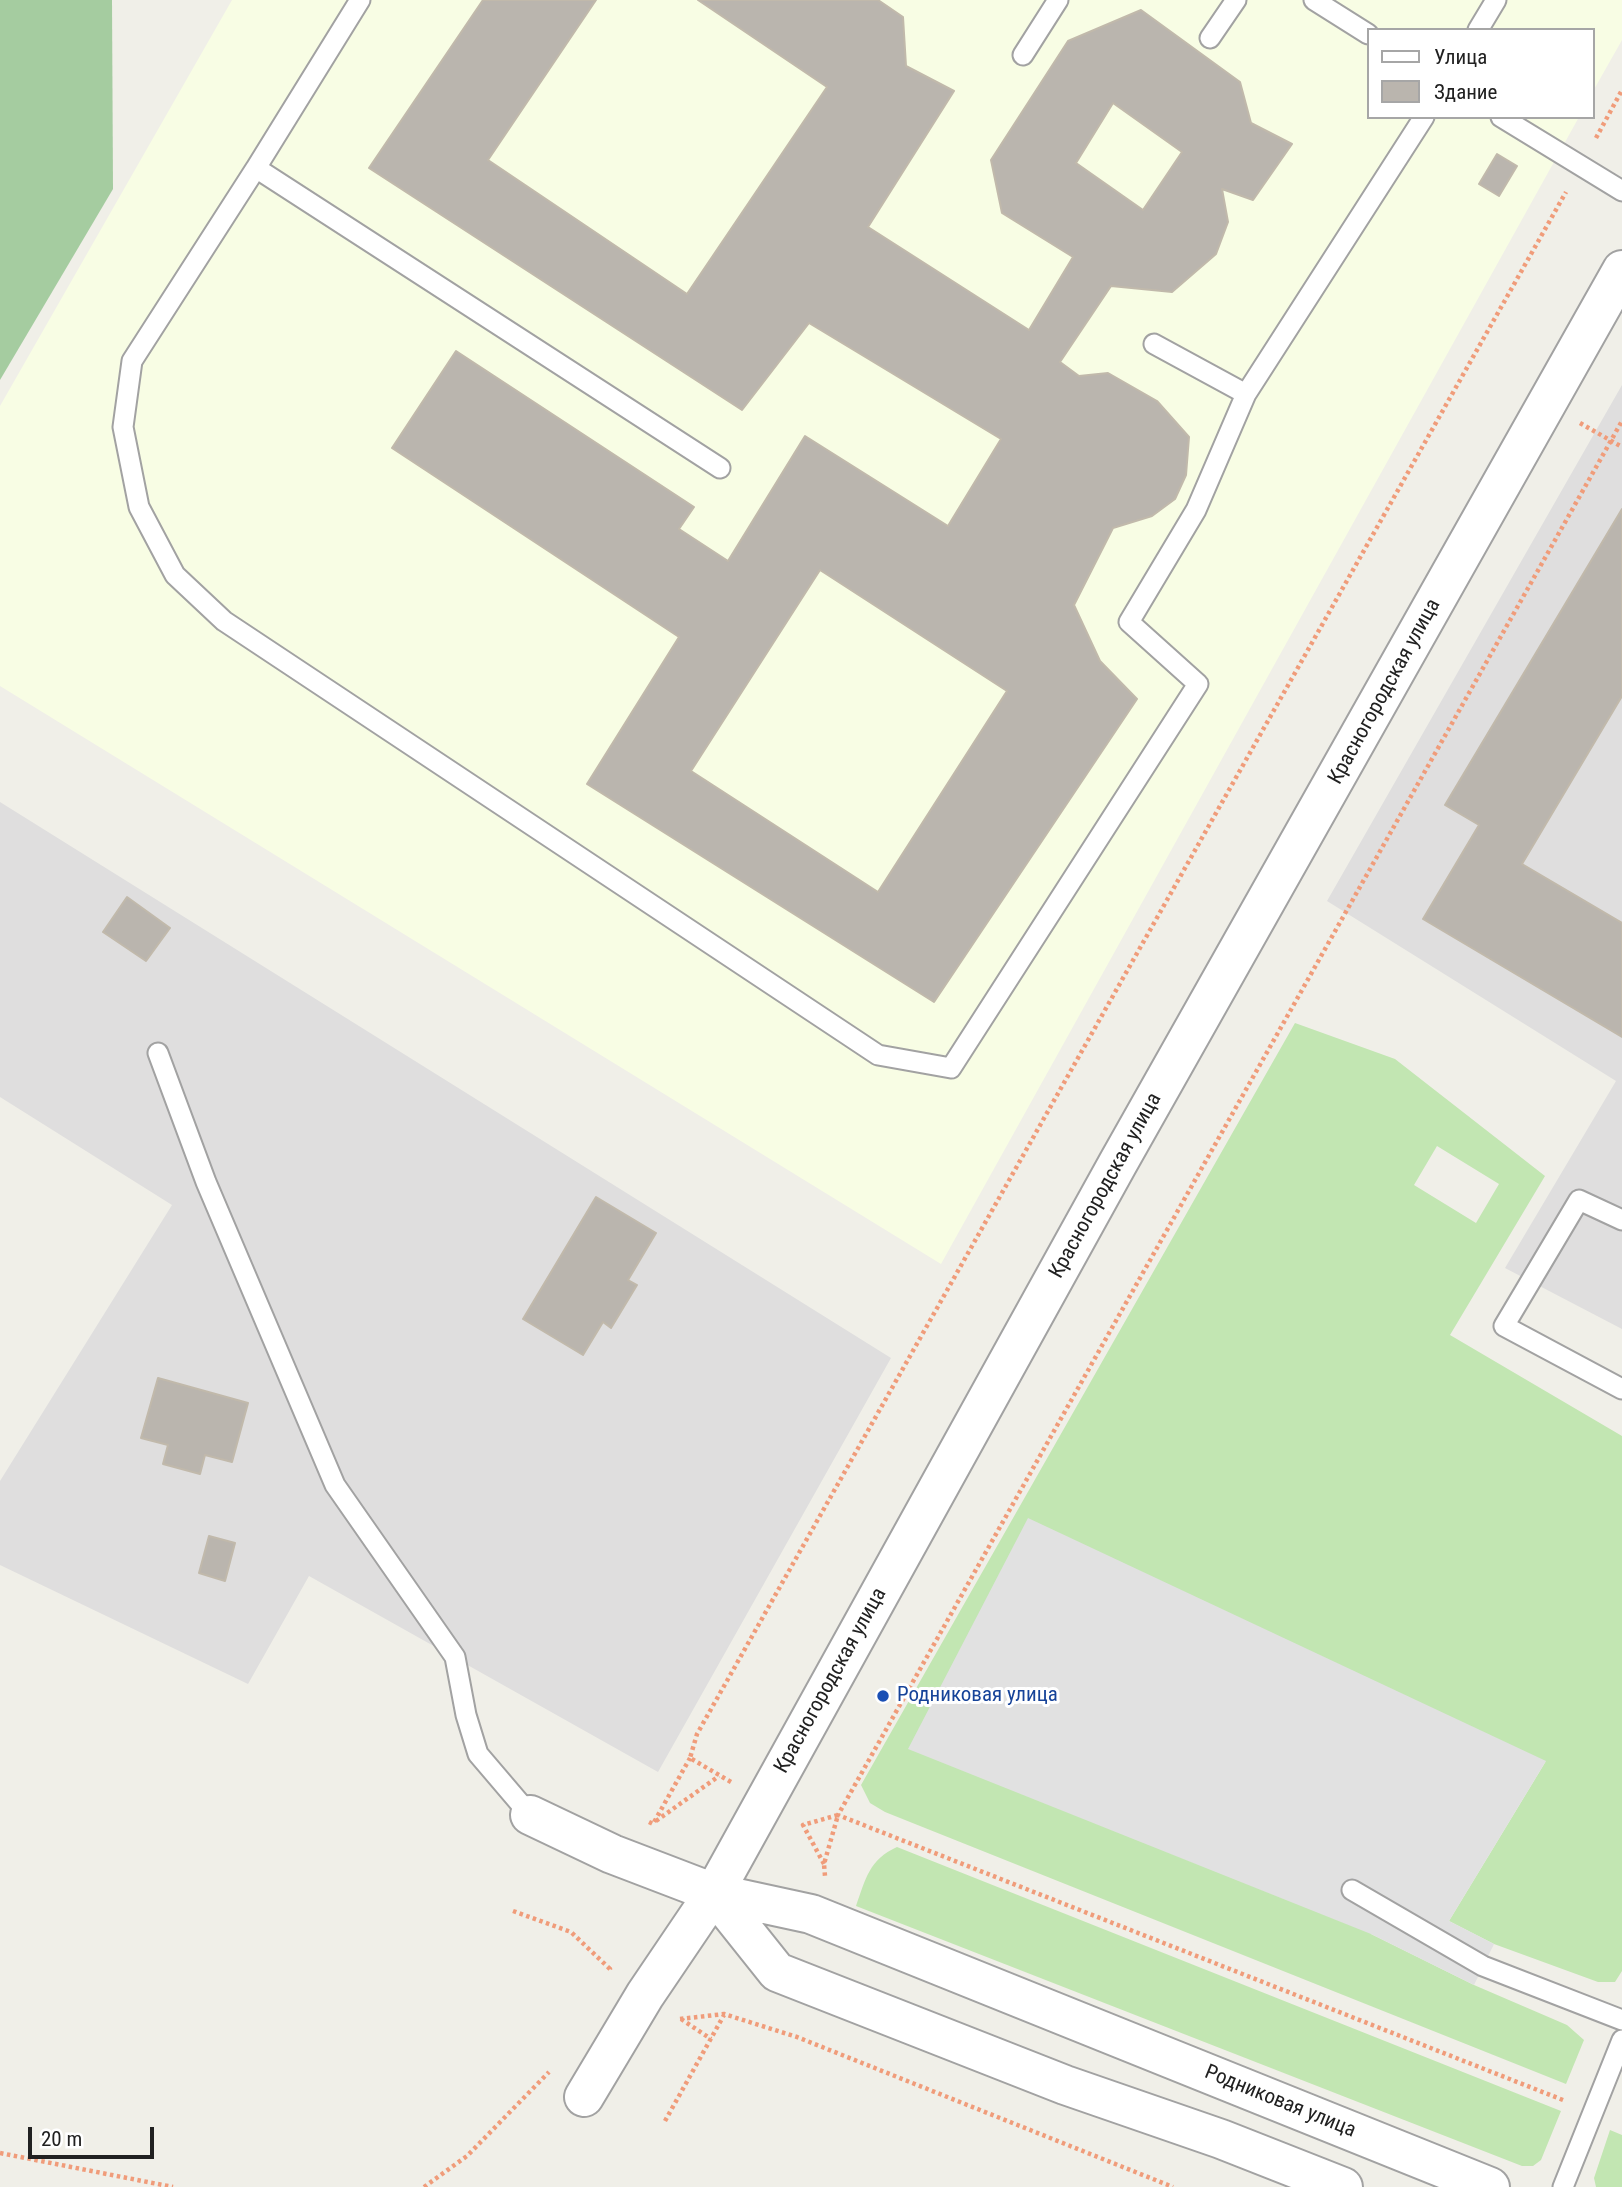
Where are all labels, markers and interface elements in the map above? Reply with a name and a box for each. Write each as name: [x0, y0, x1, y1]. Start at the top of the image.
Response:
legend: [1366, 28, 1594, 119]
text: Улица: [1434, 45, 1487, 69]
text: Здание: [1434, 80, 1497, 104]
street label: Красногородская улица: [1324, 595, 1446, 789]
street label: Красногородская улица: [1045, 1089, 1167, 1283]
street label: Красногородская улица: [770, 1584, 892, 1778]
place label: Родниковая улица: [897, 1683, 1058, 1709]
marker: Родниковая улица: [875, 1688, 891, 1704]
street label: Родниковая улица: [1201, 2060, 1359, 2144]
scale bar: [32, 2114, 158, 2158]
text: 20 m: [41, 2127, 82, 2151]

